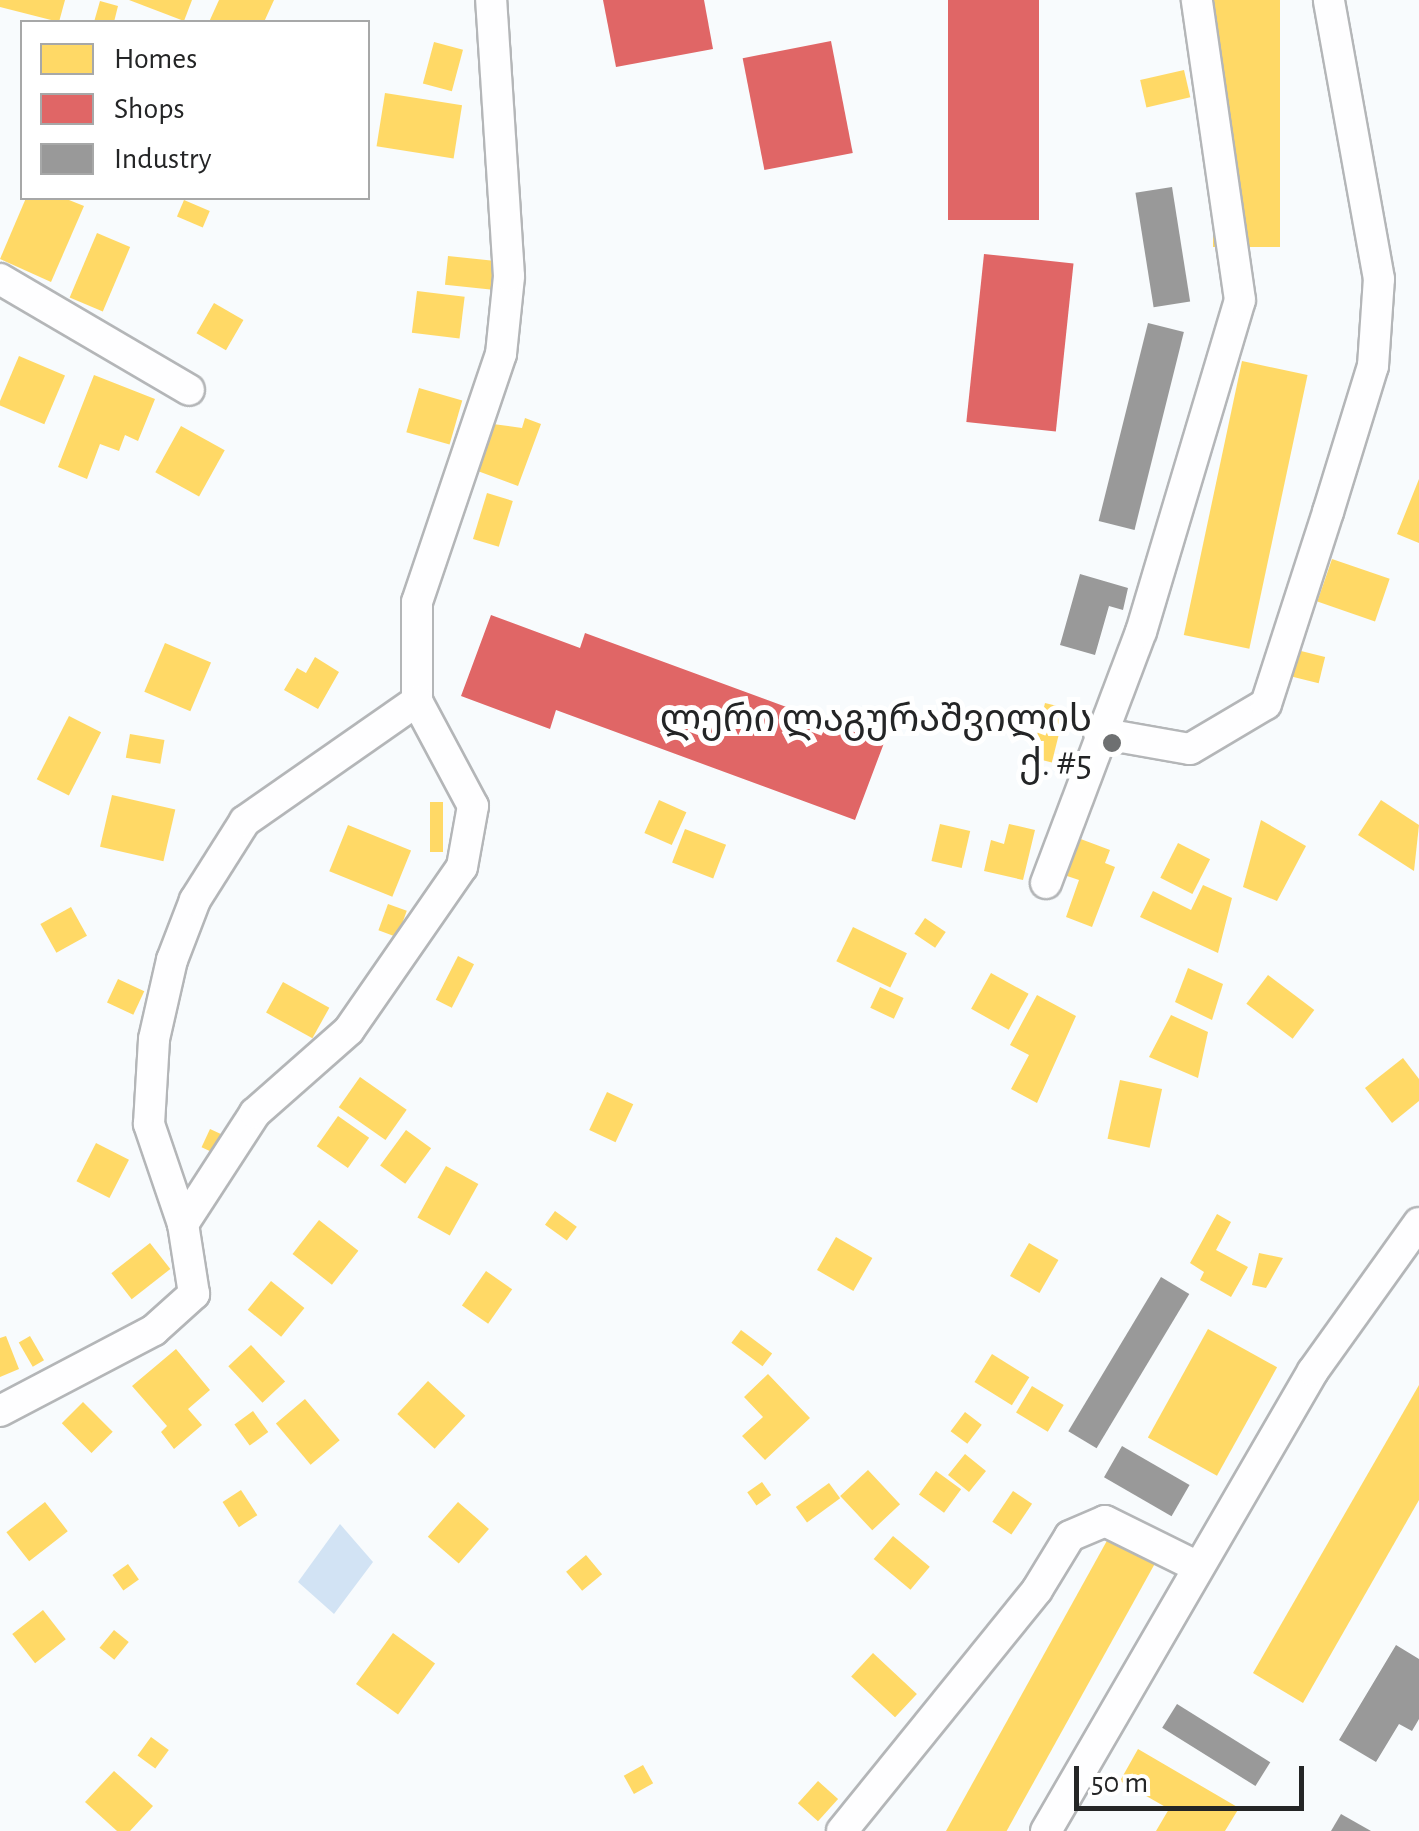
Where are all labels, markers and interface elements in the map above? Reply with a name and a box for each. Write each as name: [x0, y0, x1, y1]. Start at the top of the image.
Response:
legend: [20, 20, 370, 200]
text: Homes: [114, 44, 197, 74]
text: Shops: [114, 94, 185, 124]
text: Industry: [114, 144, 212, 174]
place label: ლერი ლაგურაშვილის ქ. #5: [660, 698, 1092, 788]
marker: ლერი ლაგურაშვილის ქ. #5: [1101, 732, 1123, 754]
scale bar: [1079, 1746, 1309, 1808]
text: 50 m: [1091, 1768, 1148, 1798]

